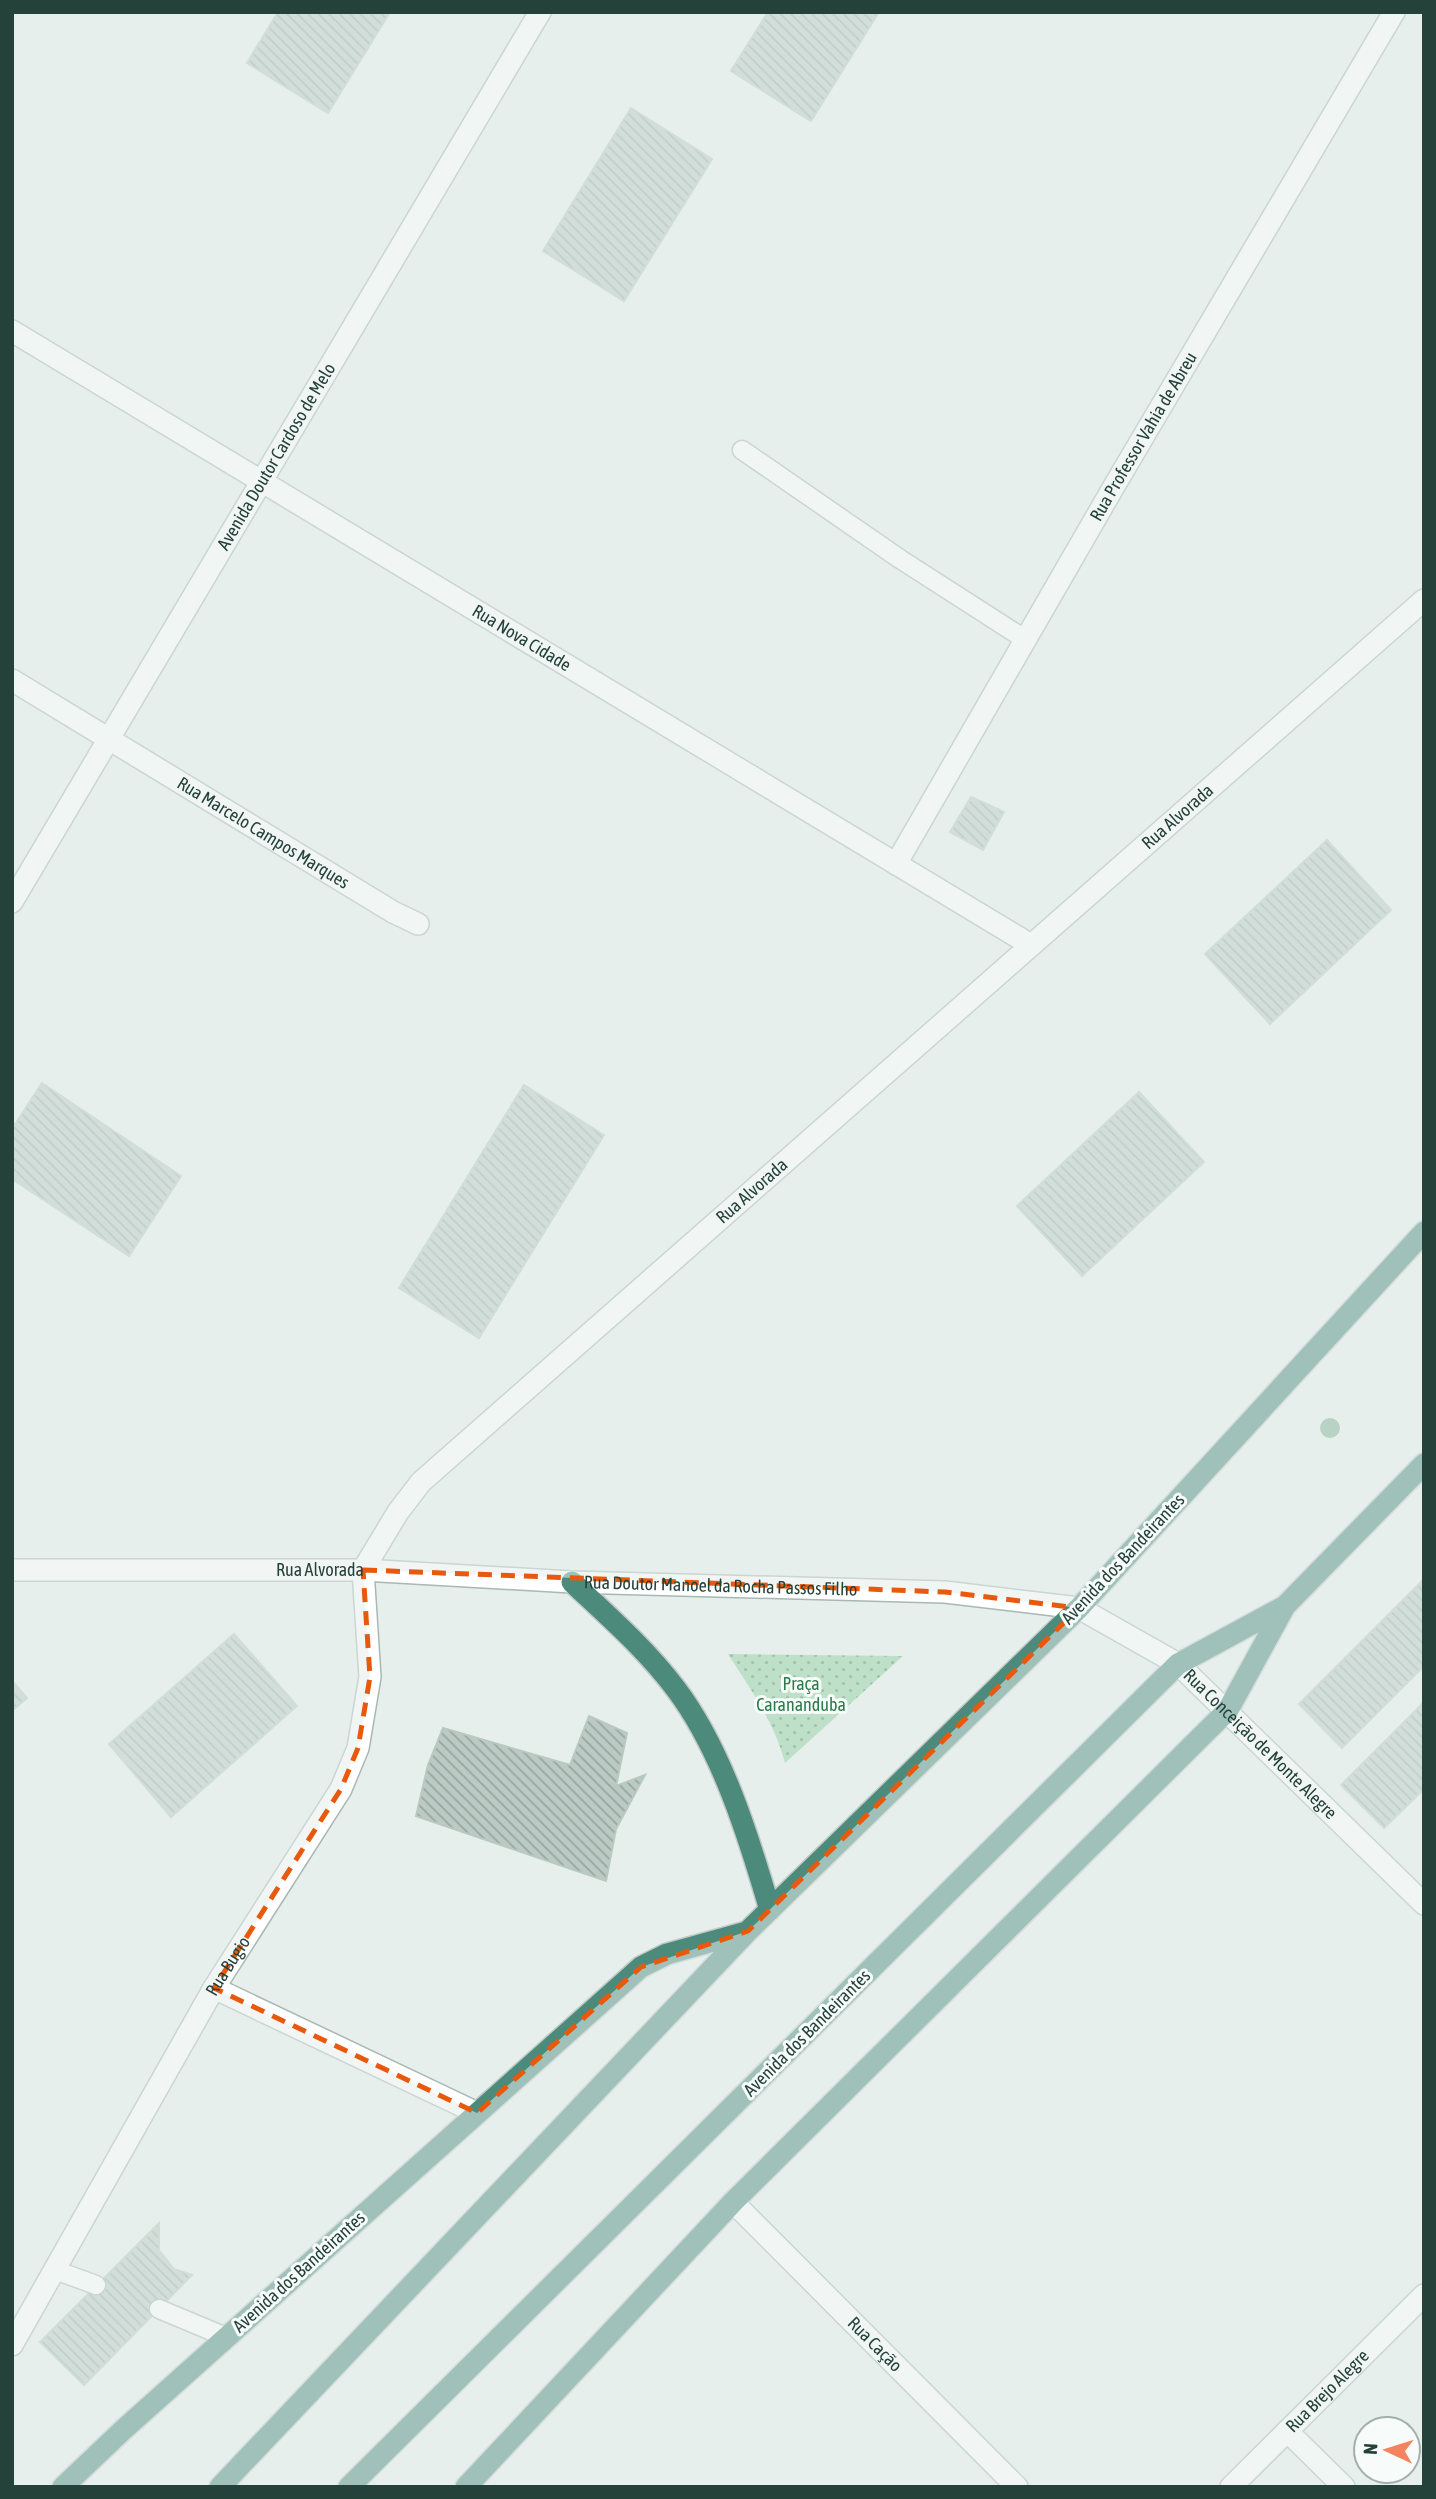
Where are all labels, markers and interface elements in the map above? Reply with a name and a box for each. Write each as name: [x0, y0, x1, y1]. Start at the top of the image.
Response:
street label: Rua Professor Vahia de Abreu: [1085, 348, 1201, 524]
street label: Avenida Doutor Cardoso de Melo: [212, 359, 339, 553]
street label: Rua Nova Cidade: [469, 600, 575, 675]
street label: Rua Marcelo Campos Marques: [174, 772, 353, 893]
street label: Rua Alvorada: [1137, 779, 1217, 853]
street label: Rua Alvorada: [712, 1154, 791, 1228]
street label: Avenida dos Bandeirantes: [1057, 1489, 1188, 1628]
street label: Rua Alvorada: [276, 1559, 364, 1580]
street label: Rua Doutor Manoel da Rocha Passos Filho: [584, 1571, 858, 1600]
street label: Rua Conceição de Monte Alegre: [1180, 1664, 1342, 1823]
park label: Praça Carananduba: [756, 1673, 846, 1715]
street label: Rua Bugio: [201, 1932, 254, 1999]
street label: Avenida dos Bandeirantes: [739, 1965, 874, 2100]
street label: Avenida dos Bandeirantes: [228, 2207, 369, 2336]
street label: Rua Cação: [844, 2312, 907, 2376]
street label: Rua Brejo Alegre: [1281, 2345, 1373, 2436]
north arrow: [1352, 2415, 1422, 2485]
text: N: [1359, 2442, 1381, 2455]

